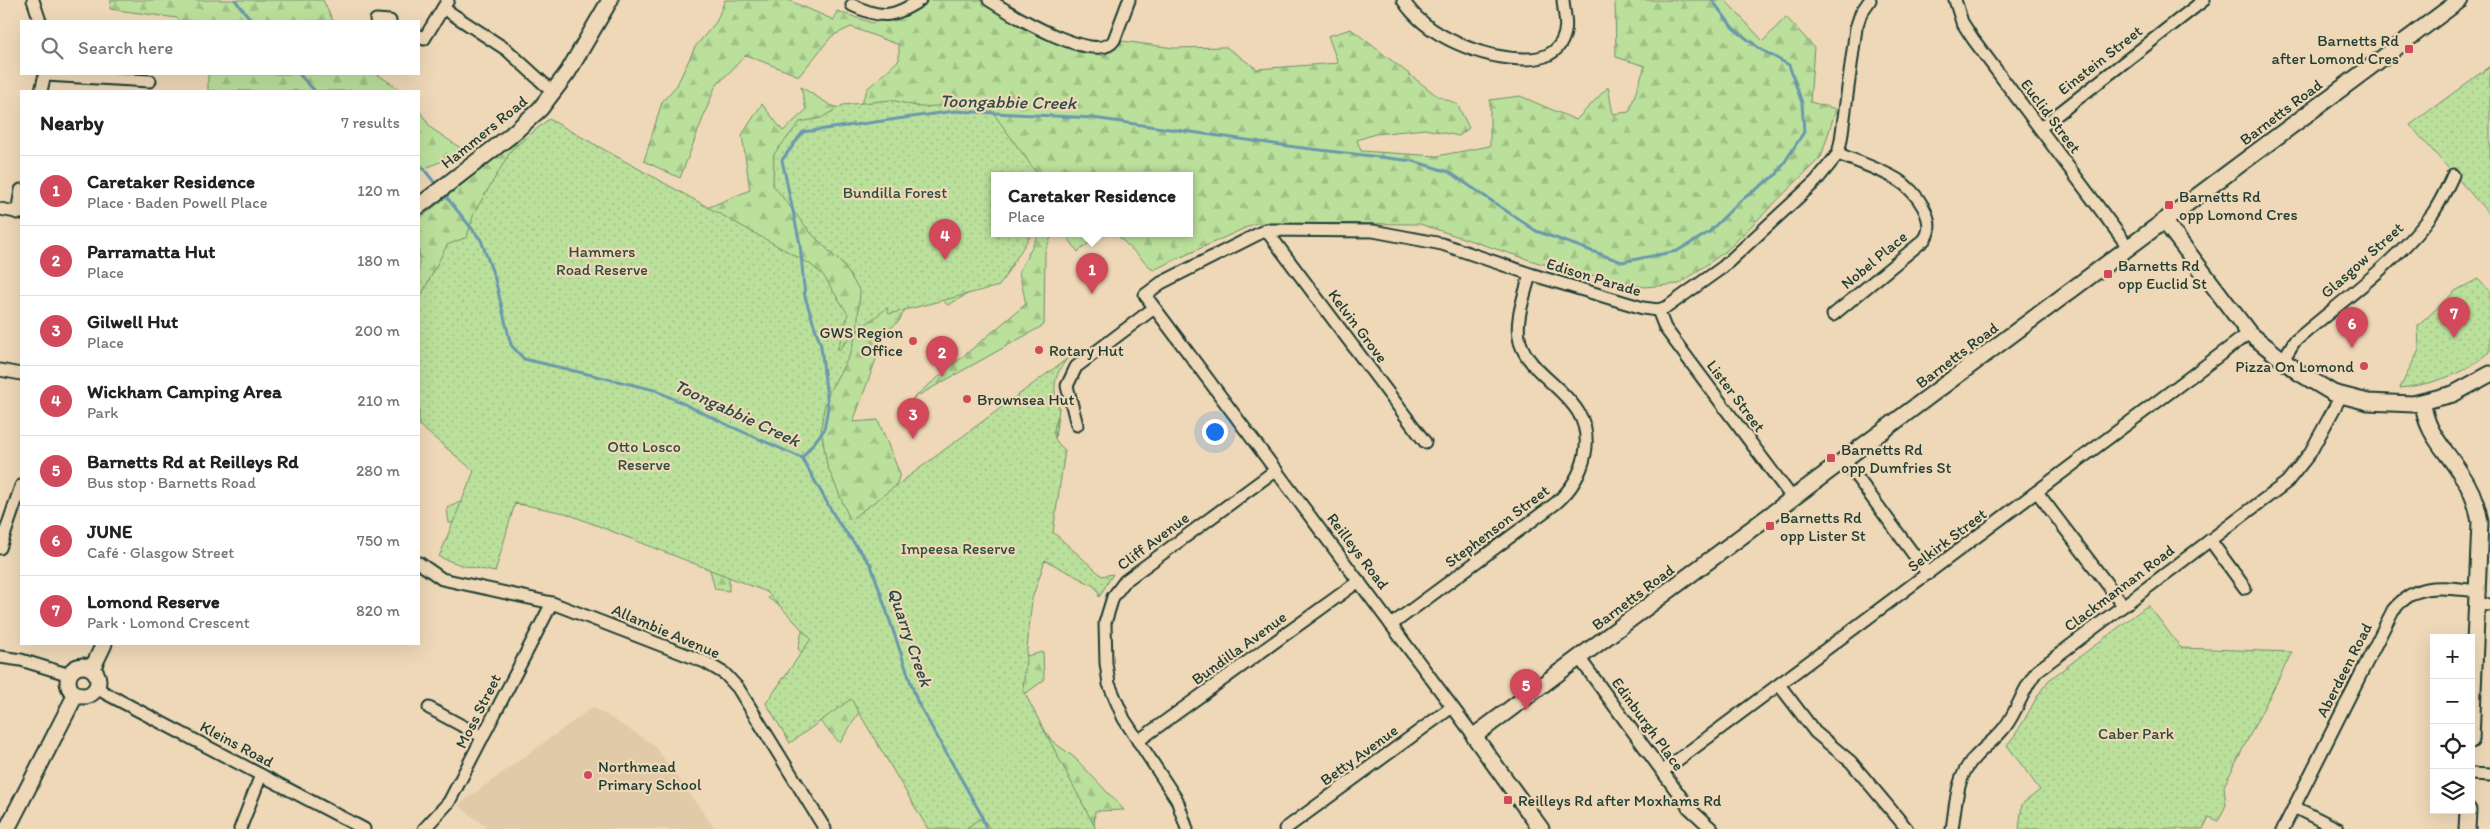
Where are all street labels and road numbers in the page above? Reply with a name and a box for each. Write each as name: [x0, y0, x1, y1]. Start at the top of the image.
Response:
street label: Einstein Street: [2054, 21, 2146, 99]
street label: Euclid Street: [2017, 75, 2085, 157]
street label: Barnetts Road: [2236, 75, 2326, 149]
street label: Hammers Road: [437, 91, 531, 172]
street label: Glasgow Street: [2317, 218, 2407, 302]
street label: Nobel Place: [1837, 227, 1911, 293]
street label: Edison Parade: [1544, 254, 1644, 300]
street label: Kelvin Grove: [1324, 286, 1392, 366]
street label: Barnetts Road: [1912, 318, 2002, 392]
street label: Lister Street: [1703, 356, 1769, 436]
street label: Stephenson Street: [1441, 481, 1553, 571]
street label: Selkirk Street: [1904, 504, 1990, 576]
street label: Cliff Avenue: [1113, 508, 1193, 574]
street label: Reilleys Road: [1323, 509, 1393, 593]
street label: Clackmannan Road: [2060, 540, 2178, 636]
street label: Barnetts Road: [1588, 560, 1678, 634]
street label: Allambie Avenue: [609, 600, 723, 662]
street label: Bundilla Avenue: [1188, 607, 1290, 689]
street label: Aberdeen Road: [2312, 619, 2376, 720]
street label: Moss Street: [451, 671, 505, 751]
street label: Edinburgh Place: [1608, 674, 1688, 774]
street label: Kleins Road: [197, 717, 277, 771]
street label: Betty Avenue: [1316, 720, 1402, 790]

